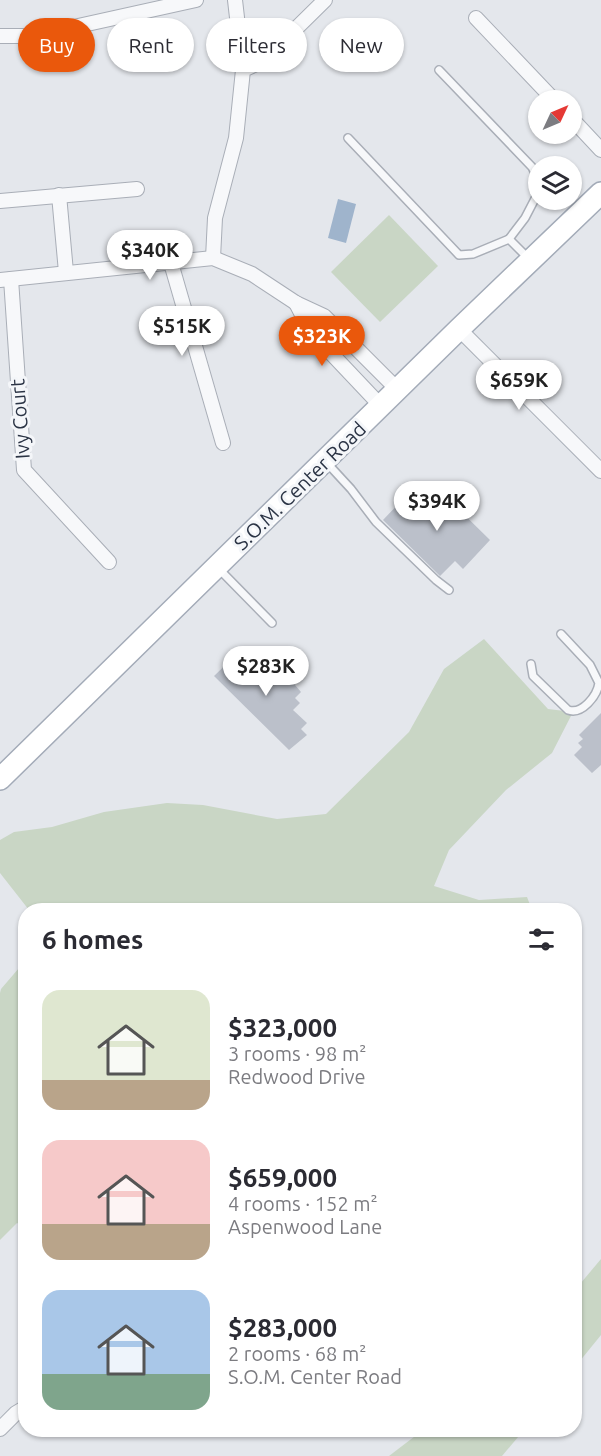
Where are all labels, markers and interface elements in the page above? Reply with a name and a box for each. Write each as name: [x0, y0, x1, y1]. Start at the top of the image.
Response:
chip: Buy: [18, 18, 95, 72]
chip: Rent: [107, 18, 194, 72]
chip: Filters: [206, 18, 307, 72]
chip: New: [319, 18, 404, 72]
north arrow: [528, 90, 582, 144]
map controls: [528, 90, 582, 210]
button: layers: [528, 156, 582, 210]
pin: $340K: [108, 230, 192, 281]
text: $340K: [121, 238, 179, 261]
pin: $515K: [140, 306, 224, 357]
text: $515K: [153, 314, 211, 337]
pin: $323K: [280, 316, 364, 367]
text: $323K: [293, 324, 351, 347]
pin: $659K: [477, 360, 561, 411]
text: $659K: [490, 368, 548, 391]
street label: Ivy Court: [5, 378, 34, 460]
street label: S.O.M. Center Road: [229, 417, 370, 554]
pin: $394K: [395, 481, 479, 532]
text: $394K: [408, 489, 466, 512]
pin: $283K: [224, 646, 308, 697]
text: $283K: [237, 654, 295, 677]
icon: filters: [525, 923, 558, 956]
text: 6 homes: [42, 925, 143, 954]
text: $323,000: [228, 1013, 337, 1042]
icon: home: [90, 1014, 162, 1086]
text: 3 rooms · 98 m²: [228, 1042, 366, 1065]
text: Redwood Drive: [228, 1065, 366, 1088]
text: $659,000: [228, 1163, 337, 1192]
icon: home: [90, 1164, 162, 1236]
text: 4 rooms · 152 m²: [228, 1192, 378, 1215]
text: Aspenwood Lane: [228, 1215, 382, 1238]
text: $283,000: [228, 1313, 337, 1342]
icon: home: [90, 1314, 162, 1386]
text: 2 rooms · 68 m²: [228, 1342, 366, 1365]
text: S.O.M. Center Road: [228, 1365, 402, 1388]

